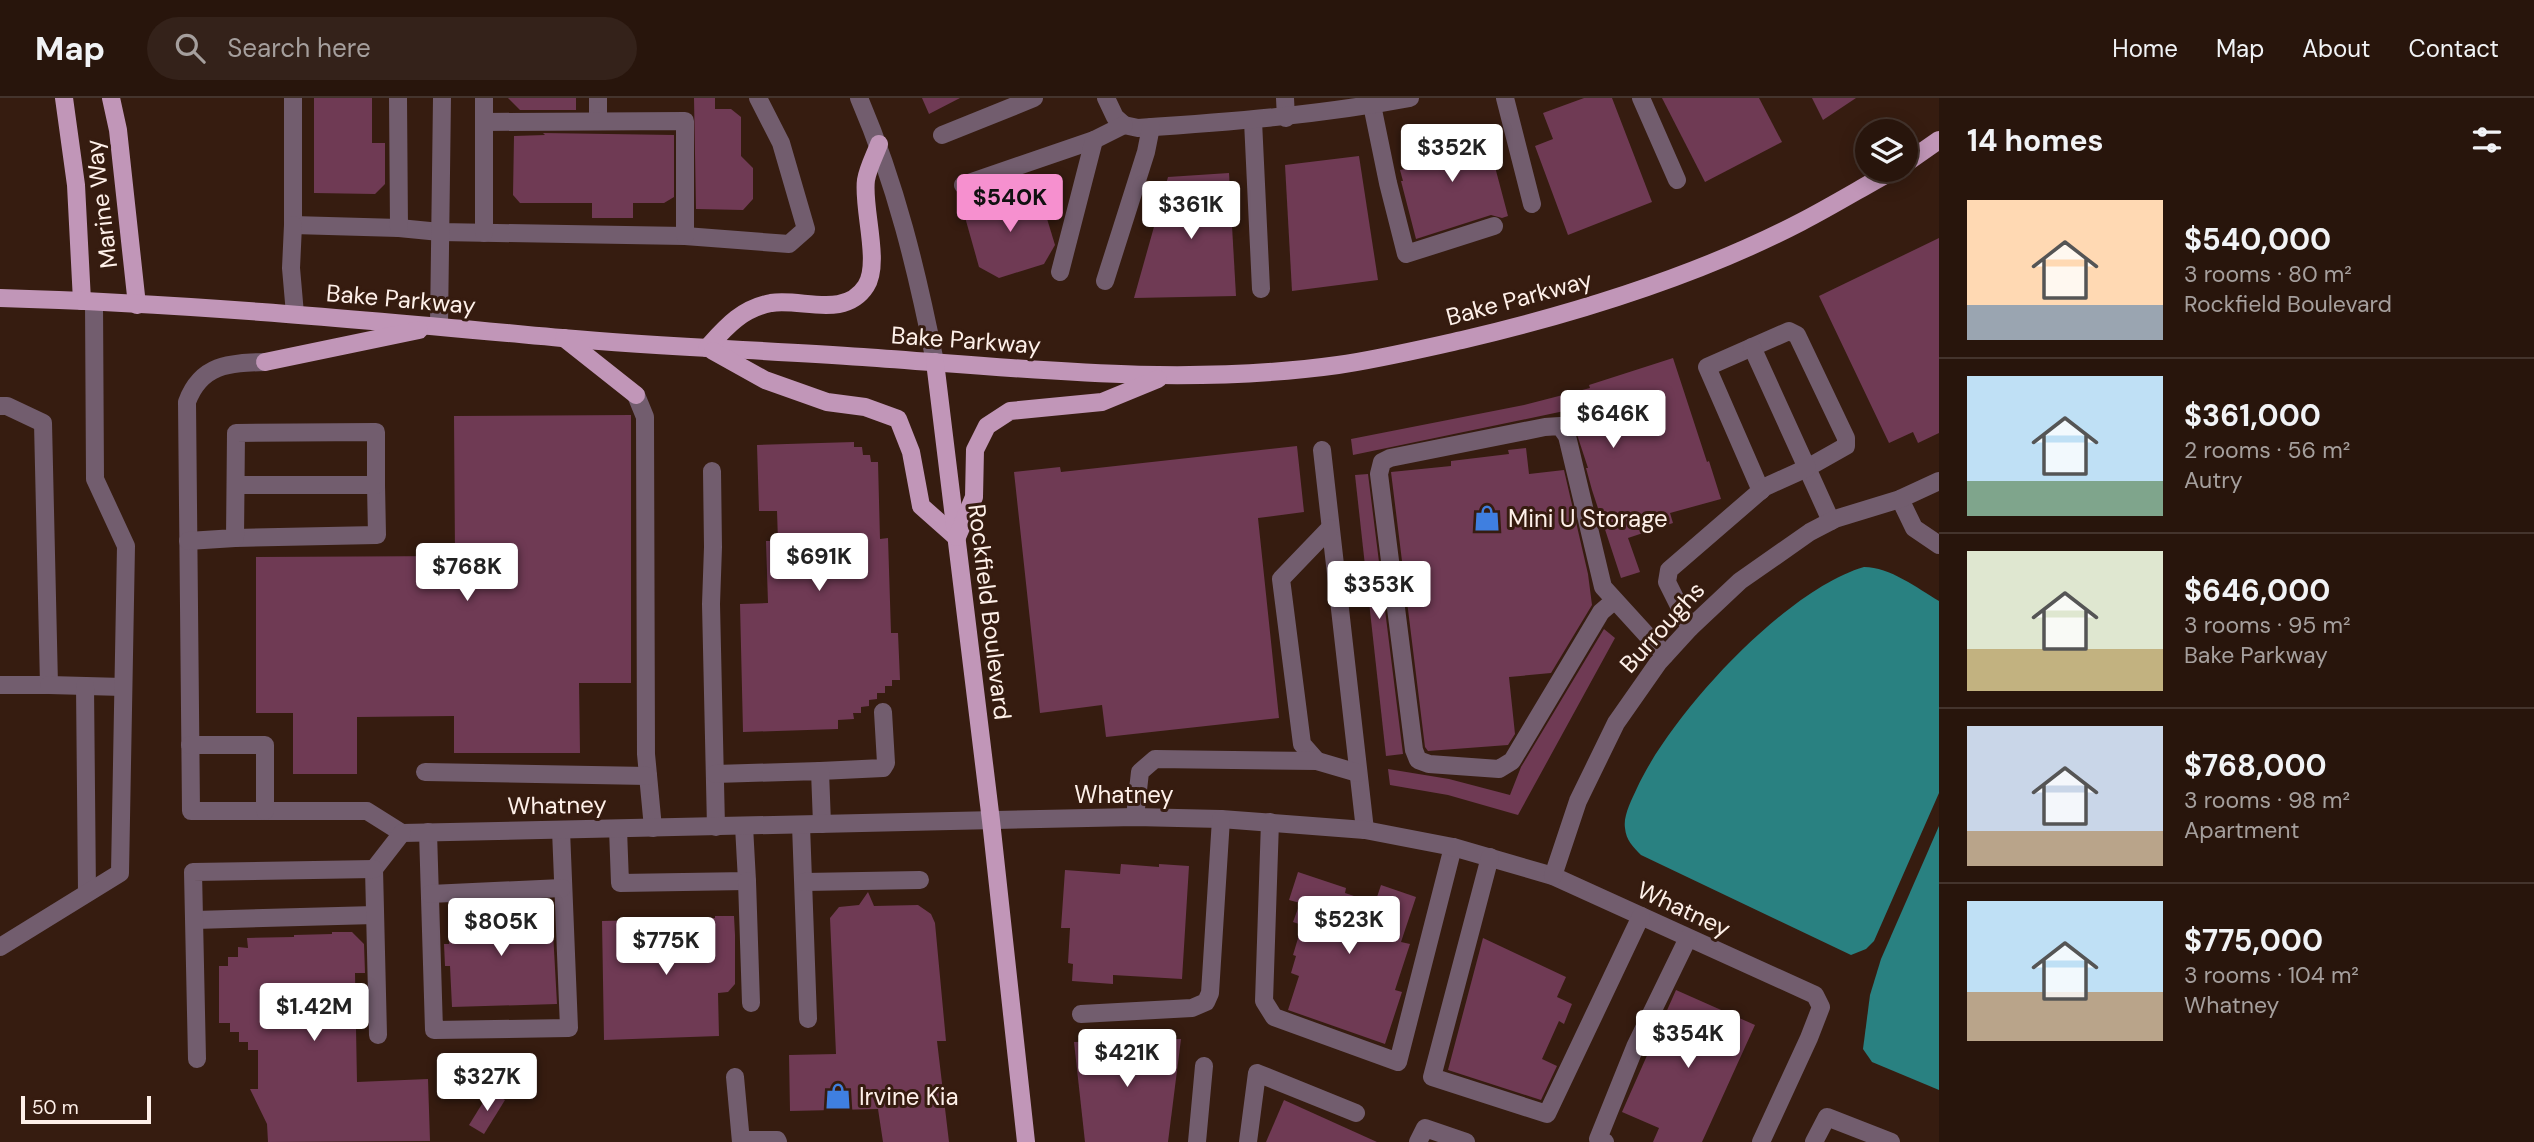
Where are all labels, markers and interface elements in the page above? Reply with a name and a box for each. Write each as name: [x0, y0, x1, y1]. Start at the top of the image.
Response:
search box: [147, 17, 637, 80]
text: Map: [35, 27, 105, 70]
icon: search: [171, 29, 209, 67]
text: Search here: [227, 31, 371, 65]
text: Home: [2112, 33, 2178, 64]
text: Map: [2216, 33, 2264, 64]
text: About: [2302, 33, 2371, 64]
text: Contact: [2409, 33, 2499, 64]
map controls: [1855, 119, 1918, 182]
button: layers: [1855, 119, 1918, 182]
text: 14 homes: [1967, 121, 2104, 160]
icon: filters: [2468, 121, 2506, 159]
pin: $352K: [1403, 125, 1501, 184]
text: $352K: [1417, 132, 1487, 162]
street label: Marine Way: [78, 138, 124, 270]
pin: $540K: [961, 174, 1059, 234]
pin: $361K: [1142, 181, 1240, 241]
text: $540K: [973, 182, 1047, 212]
text: $361K: [1158, 189, 1224, 219]
text: $540,000: [2184, 220, 2331, 259]
icon: home: [2023, 228, 2107, 312]
text: 3 rooms · 80 m²: [2184, 259, 2352, 289]
street label: Bake Parkway: [1442, 264, 1596, 332]
street label: Bake Parkway: [325, 277, 477, 321]
text: Rockfield Boulevard: [2184, 289, 2392, 319]
street label: Bake Parkway: [890, 319, 1042, 361]
pin: $646K: [1564, 390, 1662, 450]
text: $361,000: [2184, 396, 2321, 435]
text: $646K: [1576, 398, 1650, 428]
icon: home: [2023, 404, 2107, 488]
text: 2 rooms · 56 m²: [2184, 435, 2350, 465]
text: Autry: [2184, 465, 2243, 495]
street label: Rockfield Boulevard: [961, 502, 1019, 722]
shop icon: Mini U Storage: [1472, 503, 1502, 533]
place label: Mini U Storage: [1508, 503, 1668, 534]
pin: $691K: [770, 533, 868, 593]
text: $691K: [786, 541, 852, 571]
pin: $768K: [418, 544, 516, 603]
text: $768K: [432, 551, 502, 581]
pin: $353K: [1330, 561, 1428, 621]
text: $353K: [1344, 569, 1414, 599]
text: $646,000: [2184, 571, 2330, 610]
street label: Burroughs: [1613, 575, 1711, 679]
icon: home: [2023, 579, 2107, 663]
text: 3 rooms · 95 m²: [2184, 610, 2351, 640]
text: Bake Parkway: [2184, 640, 2328, 670]
text: $768,000: [2184, 746, 2327, 785]
icon: home: [2023, 754, 2107, 838]
street label: Whatney: [1074, 779, 1174, 810]
text: 3 rooms · 98 m²: [2184, 785, 2350, 815]
street label: Whatney: [507, 789, 607, 821]
text: Apartment: [2184, 815, 2299, 845]
street label: Whatney: [1632, 874, 1736, 944]
pin: $523K: [1300, 896, 1398, 956]
pin: $805K: [452, 898, 550, 958]
text: $523K: [1314, 904, 1384, 934]
text: $805K: [464, 906, 538, 936]
pin: $775K: [617, 918, 715, 977]
text: $775,000: [2184, 921, 2323, 960]
text: $775K: [632, 925, 700, 955]
icon: home: [2023, 929, 2107, 1013]
text: 3 rooms · 104 m²: [2184, 960, 2359, 990]
pin: $1.42M: [257, 984, 371, 1043]
text: Whatney: [2184, 990, 2279, 1020]
text: $1.42M: [276, 991, 352, 1021]
pin: $354K: [1639, 1010, 1737, 1070]
text: $354K: [1652, 1018, 1724, 1048]
pin: $421K: [1078, 1030, 1176, 1089]
text: $421K: [1094, 1037, 1160, 1067]
pin: $327K: [438, 1054, 536, 1113]
text: $327K: [453, 1061, 521, 1091]
shop icon: Irvine Kia: [823, 1081, 853, 1111]
place label: Irvine Kia: [859, 1081, 959, 1112]
scale bar: [21, 1093, 150, 1125]
text: 50 m: [32, 1095, 79, 1120]

